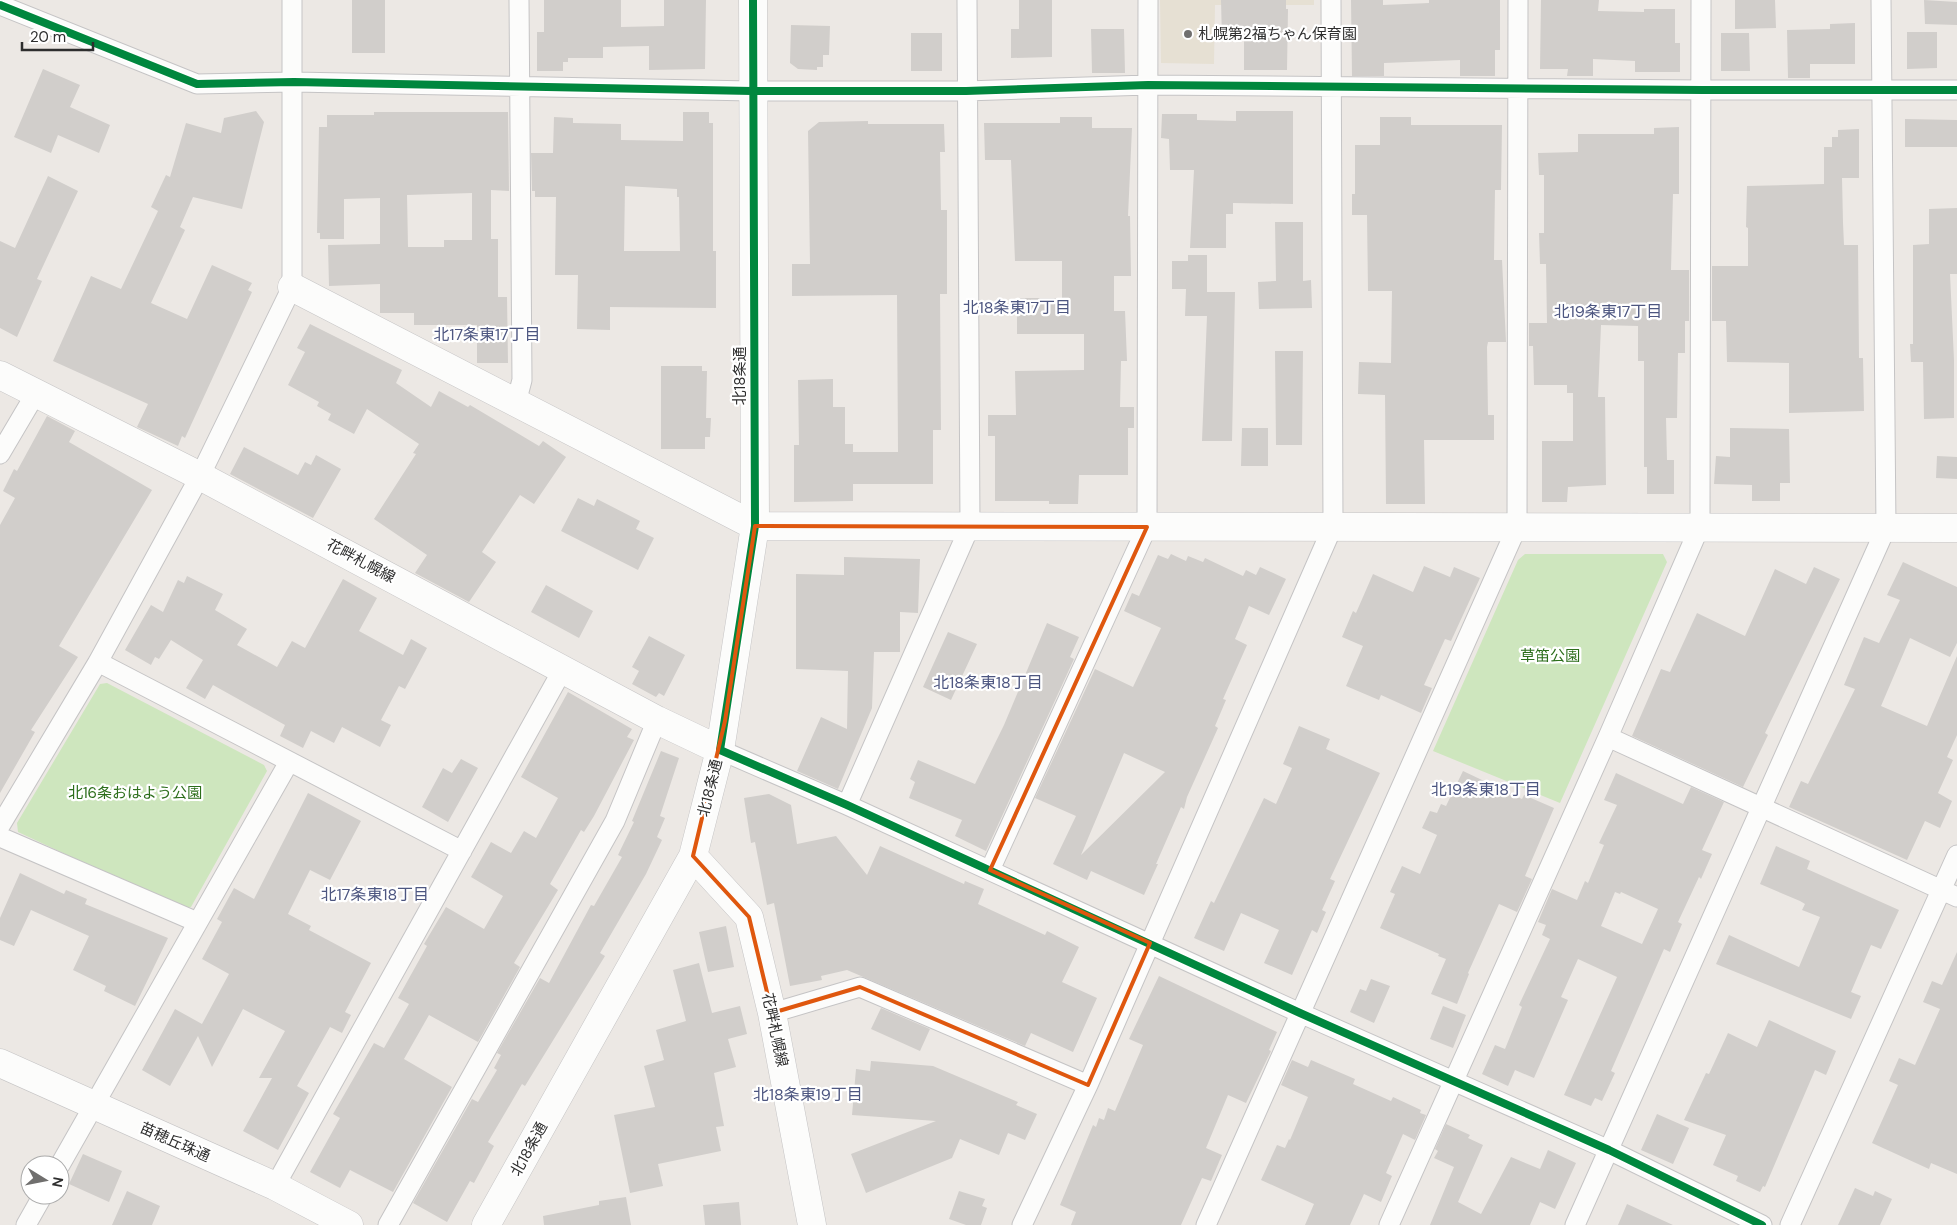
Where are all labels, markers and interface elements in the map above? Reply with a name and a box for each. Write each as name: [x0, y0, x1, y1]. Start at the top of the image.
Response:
scale bar: [22, 20, 94, 52]
place label: 札幌第2福ちゃん保育園: [1198, 24, 1357, 44]
text: 20 m: [30, 27, 66, 47]
marker: 札幌第2福ちゃん保育園: [1182, 28, 1194, 40]
district label: 北18条東17丁目: [963, 297, 1071, 318]
district label: 北19条東17丁目: [1554, 301, 1662, 322]
district label: 北17条東17丁目: [433, 324, 541, 345]
street label: 北18条通: [730, 347, 750, 405]
street label: 花畔札幌線: [323, 535, 399, 587]
park label: 草笛公園: [1520, 646, 1580, 666]
district label: 北18条東18丁目: [933, 672, 1043, 693]
street label: 北18条通: [693, 757, 727, 819]
district label: 北19条東18丁目: [1431, 779, 1541, 800]
park label: 北16条おはよう公園: [68, 783, 202, 803]
district label: 北17条東18丁目: [321, 884, 429, 905]
street label: 花畔札幌線: [757, 991, 793, 1069]
district label: 北18条東19丁目: [753, 1084, 863, 1105]
street label: 苗穂丘珠通: [137, 1118, 213, 1166]
street label: 北18条通: [506, 1118, 552, 1180]
north arrow: [20, 1155, 70, 1205]
text: N: [48, 1176, 68, 1189]

